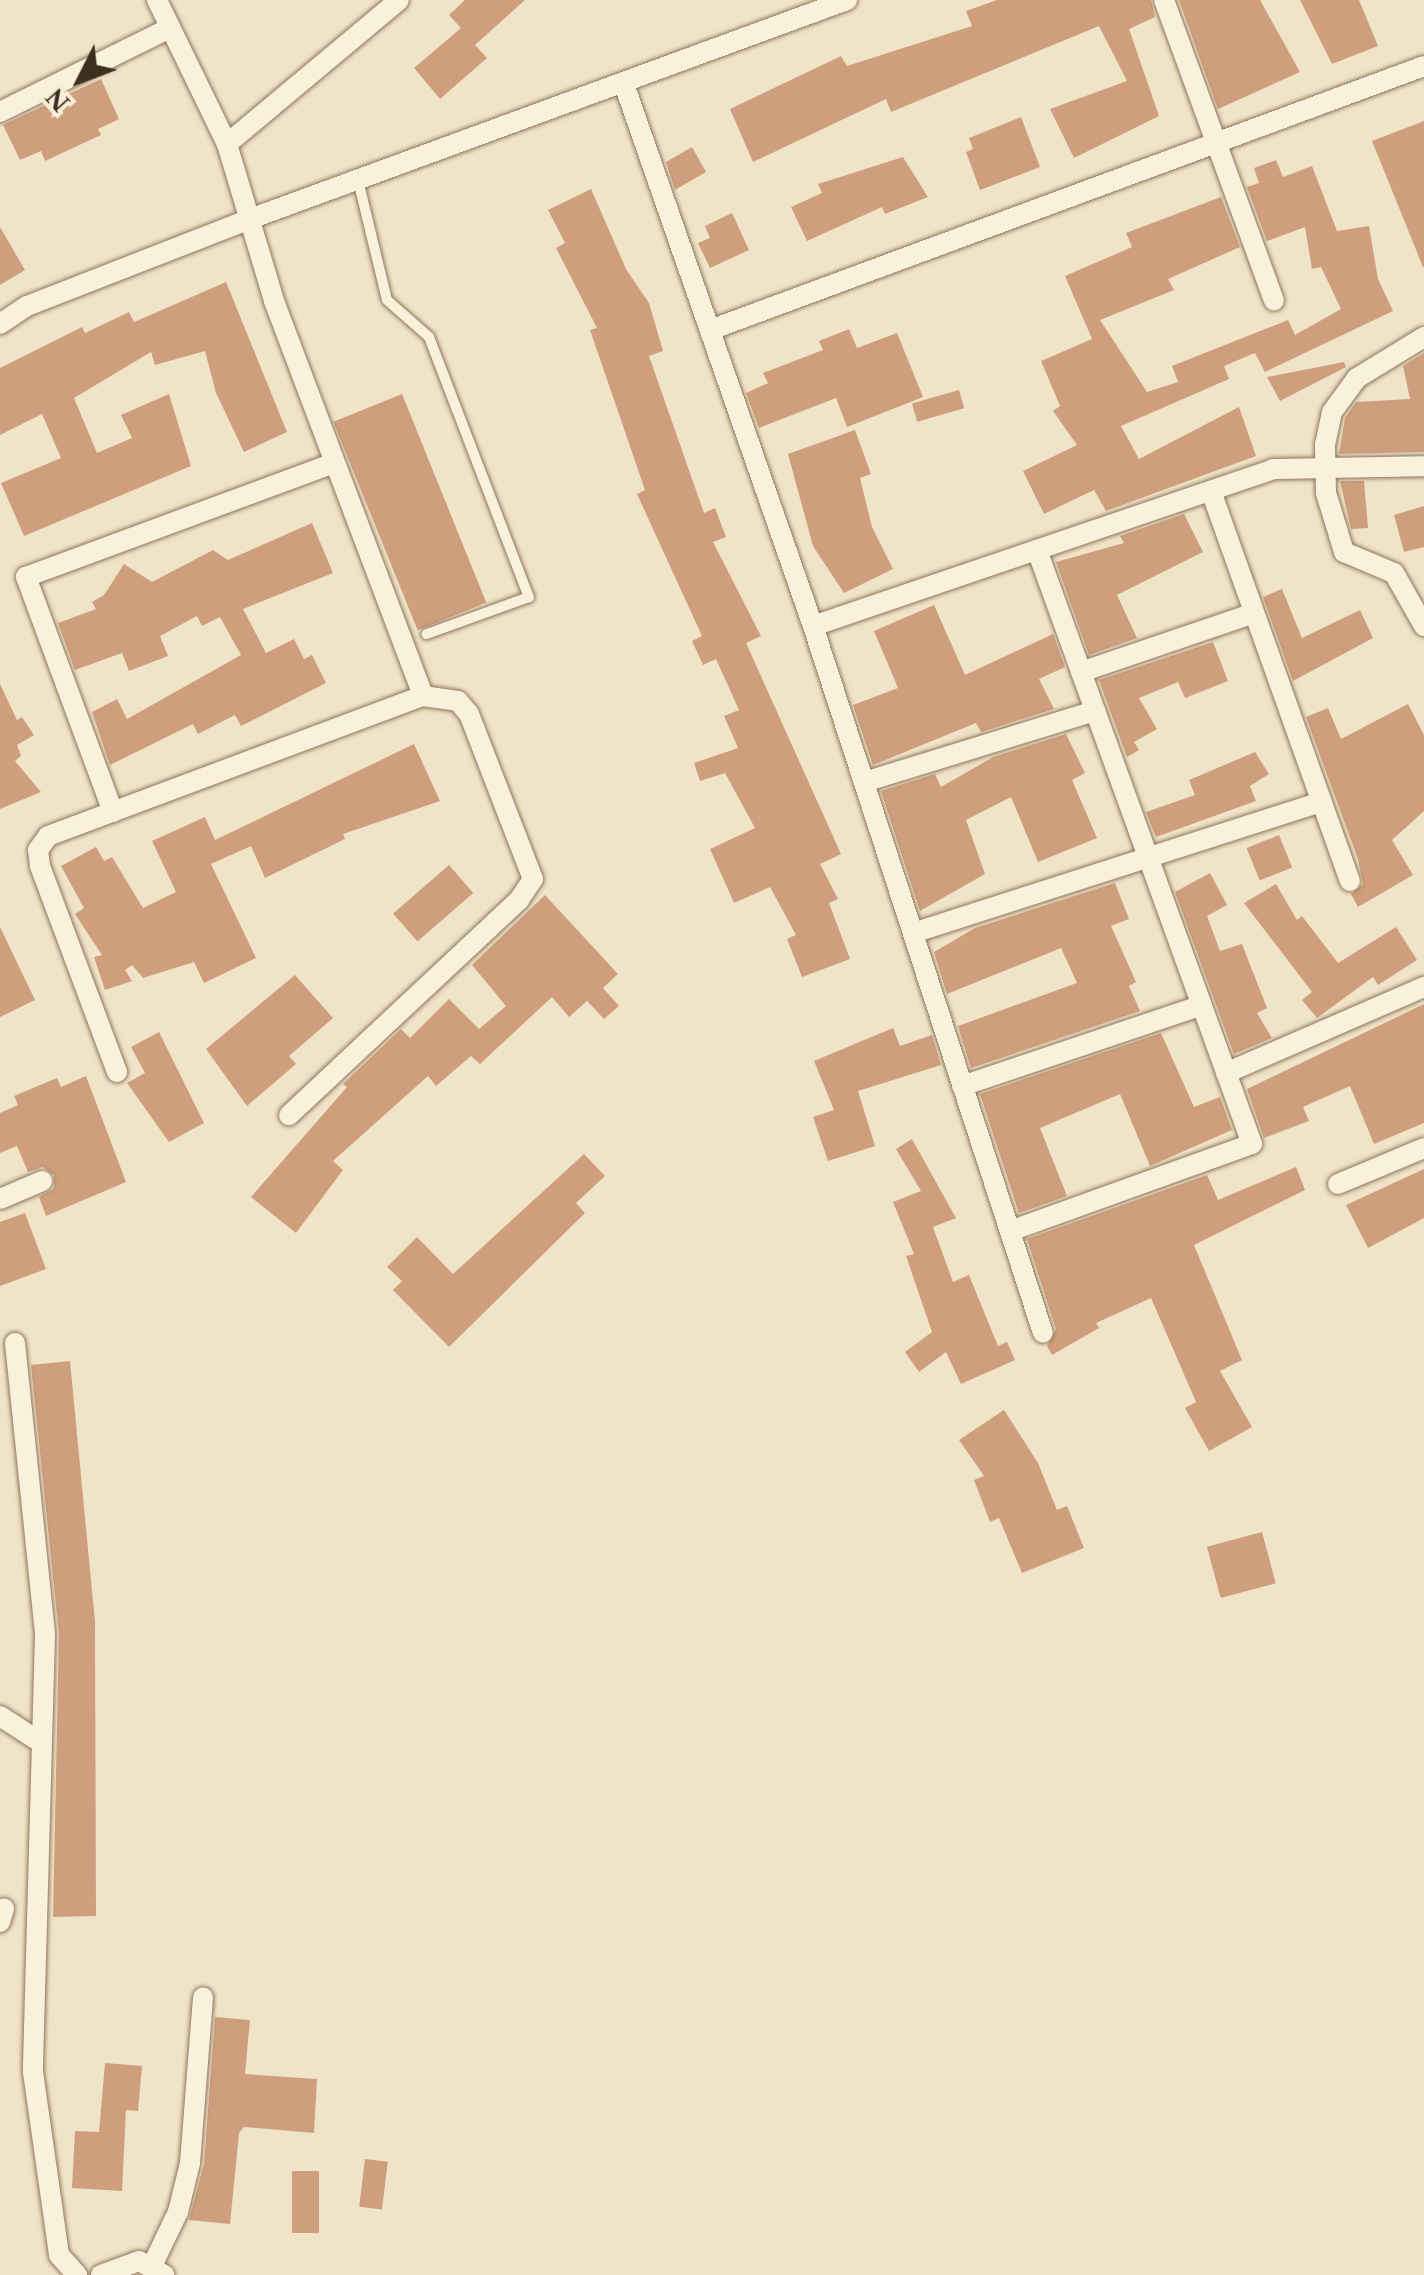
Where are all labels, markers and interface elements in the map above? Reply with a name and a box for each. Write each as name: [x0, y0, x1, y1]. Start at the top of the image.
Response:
north arrow: [30, 30, 130, 130]
text: N: [39, 83, 76, 118]

